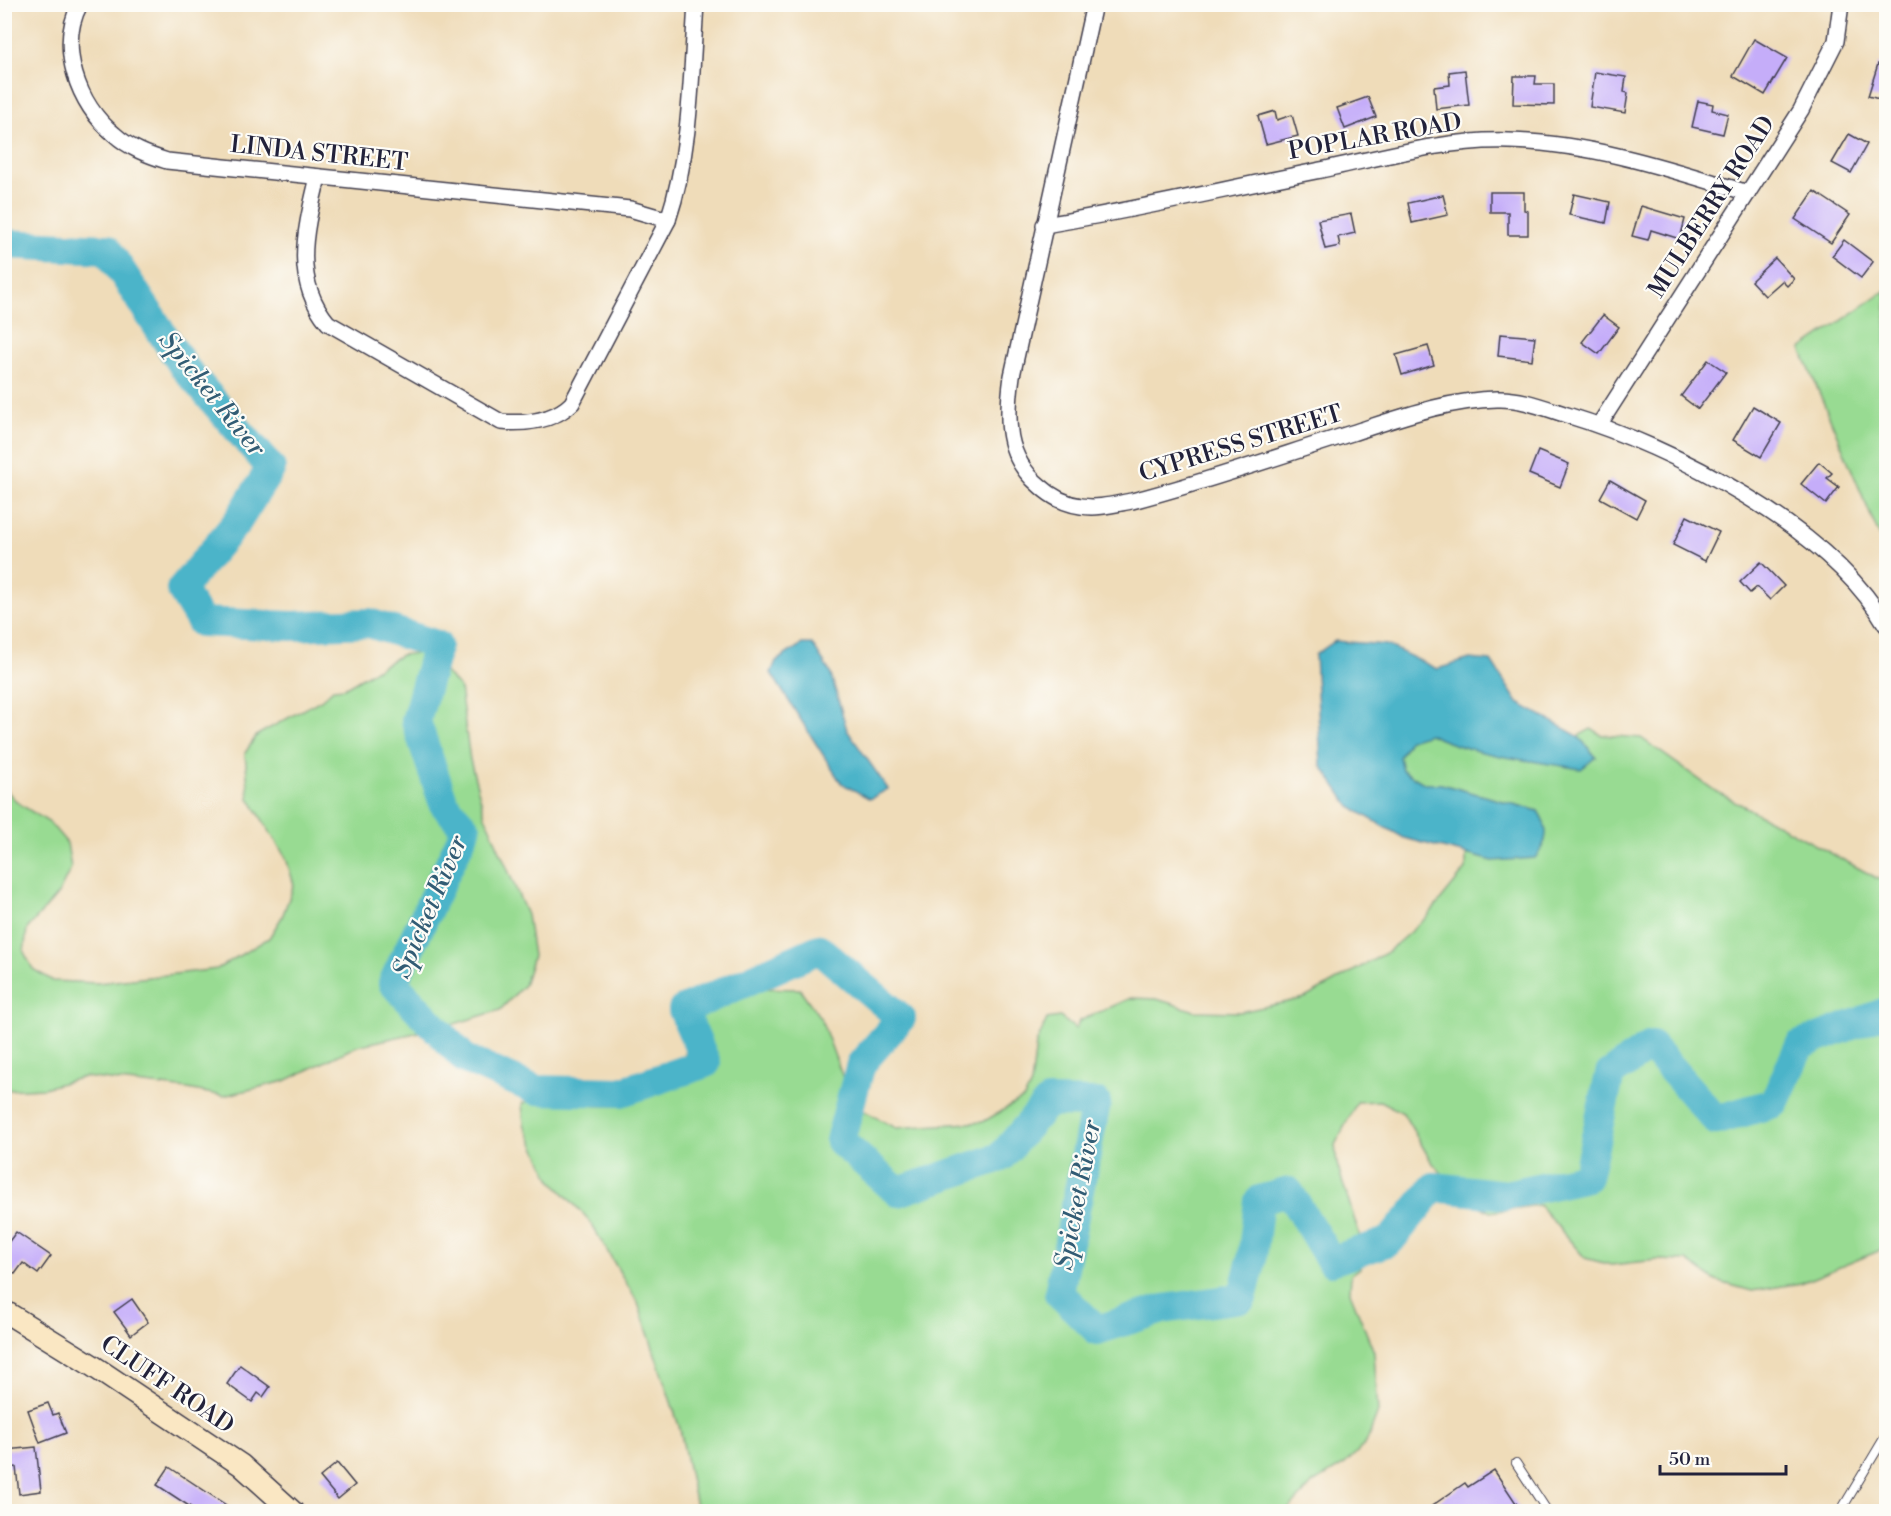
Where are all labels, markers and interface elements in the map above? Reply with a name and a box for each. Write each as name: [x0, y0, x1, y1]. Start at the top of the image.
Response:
street label: POPLAR ROAD: [1286, 107, 1464, 167]
street label: MULBERRY ROAD: [1642, 110, 1782, 304]
street label: LINDA STREET: [229, 130, 409, 178]
water label: Spicket River: [152, 325, 273, 464]
street label: CYPRESS STREET: [1136, 399, 1346, 489]
water label: Spicket River: [386, 830, 475, 983]
water label: Spicket River: [1048, 1116, 1108, 1273]
street label: CLUFF ROAD: [94, 1329, 240, 1441]
scale bar: [1660, 1438, 1786, 1476]
text: 50 m: [1669, 1448, 1711, 1471]

